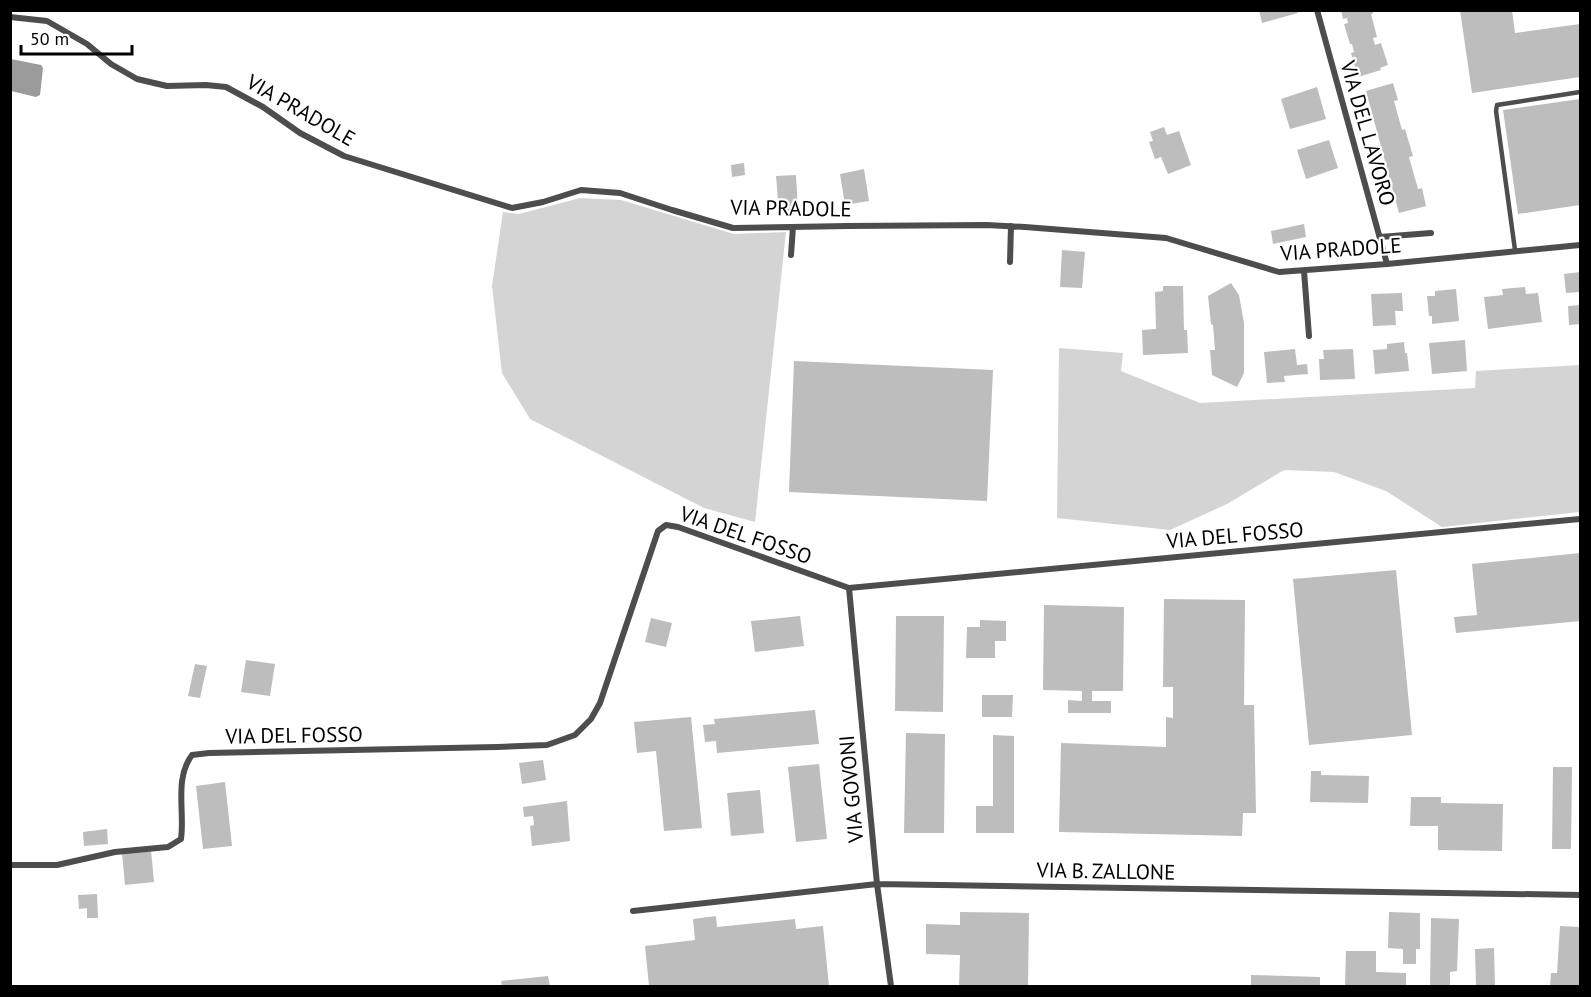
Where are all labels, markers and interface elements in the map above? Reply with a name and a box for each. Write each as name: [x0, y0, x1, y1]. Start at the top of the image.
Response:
scale bar: [21, 18, 132, 56]
text: 50 m: [30, 27, 69, 50]
street label: VIA DEL LAVORO: [1334, 56, 1402, 209]
street label: VIA PRADOLE: [241, 67, 360, 152]
street label: VIA PRADOLE: [729, 193, 852, 223]
street label: VIA PRADOLE: [1279, 231, 1402, 267]
street label: VIA DEL FOSSO: [676, 500, 815, 570]
street label: VIA DEL FOSSO: [1164, 516, 1305, 555]
street label: VIA DEL FOSSO: [224, 720, 363, 750]
street label: VIA GOVONI: [833, 734, 869, 845]
street label: VIA B. ZALLONE: [1035, 856, 1176, 886]

